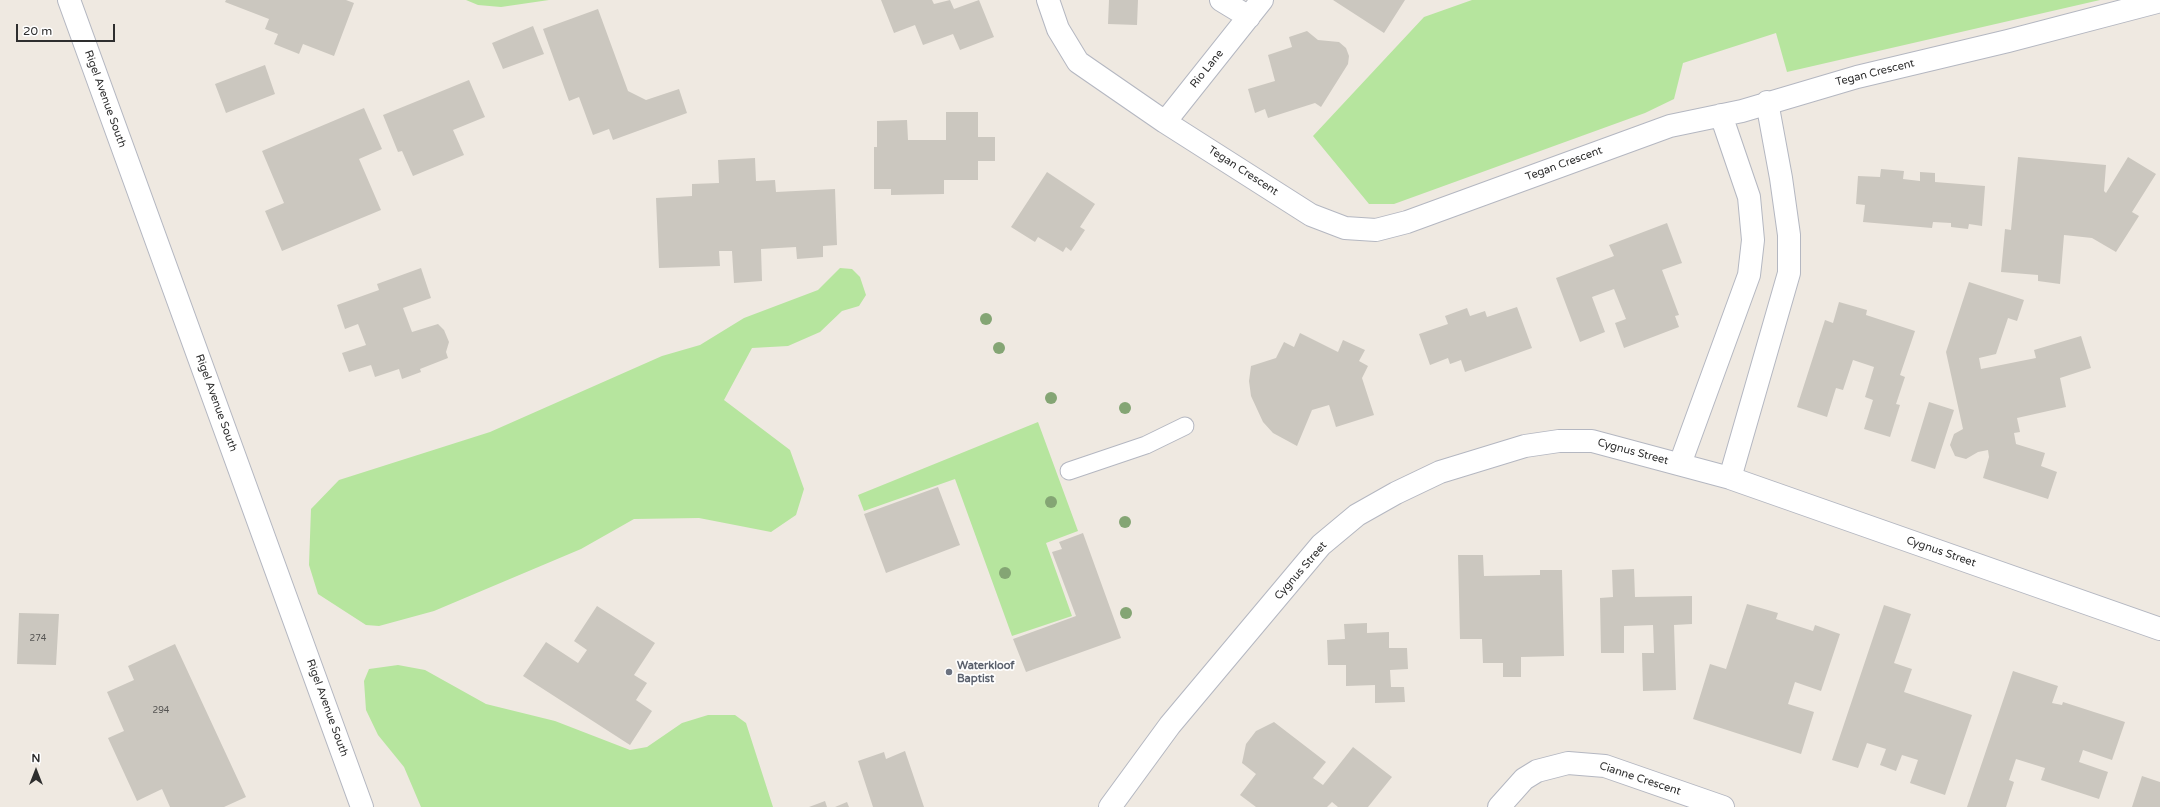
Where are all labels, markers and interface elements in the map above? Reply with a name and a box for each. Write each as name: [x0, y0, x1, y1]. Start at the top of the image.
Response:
scale bar: [18, 16, 117, 42]
text: 20 m: [23, 24, 52, 38]
street label: Rio Lane: [1188, 47, 1226, 91]
street label: Rigel Avenue South: [81, 49, 129, 149]
street label: Tegan Crescent: [1834, 57, 1916, 89]
street label: Tegan Crescent: [1206, 143, 1280, 199]
street label: Tegan Crescent: [1524, 144, 1604, 184]
street label: Rigel Avenue South: [192, 353, 240, 453]
street label: Cygnus Street: [1596, 436, 1670, 468]
street label: Cygnus Street: [1904, 534, 1978, 570]
street label: Cygnus Street: [1272, 539, 1330, 603]
house number: 274: [30, 634, 46, 644]
street label: Rigel Avenue South: [303, 658, 351, 758]
place label: Waterkloof Baptist: [957, 659, 1015, 685]
marker: Waterkloof Baptist: [944, 667, 954, 677]
house number: 294: [153, 706, 169, 716]
north arrow: [16, 751, 56, 791]
text: N: [32, 752, 40, 765]
street label: Cianne Crescent: [1598, 760, 1682, 798]

